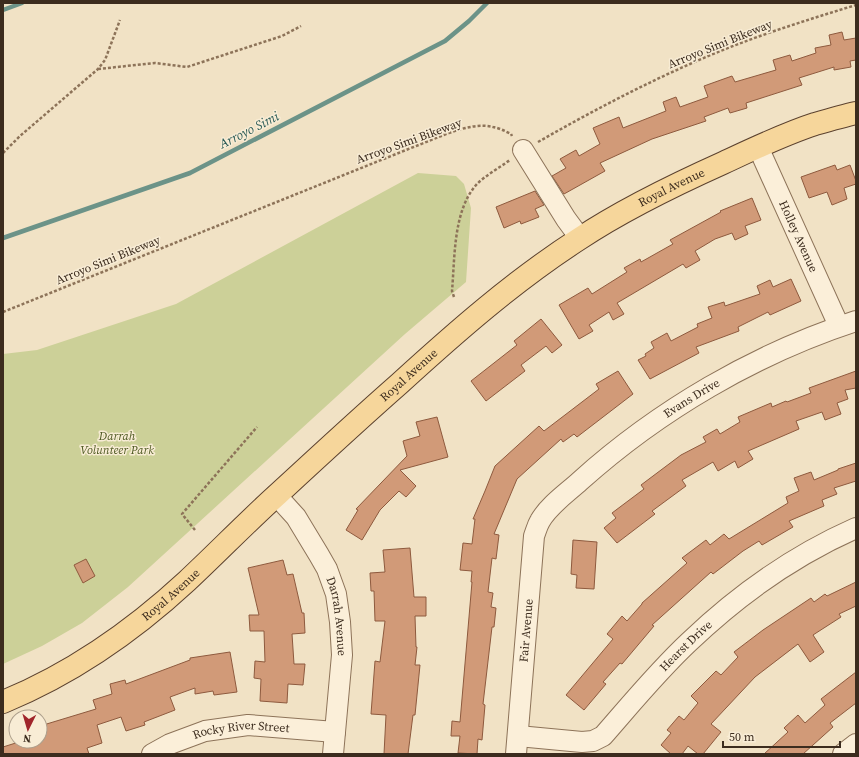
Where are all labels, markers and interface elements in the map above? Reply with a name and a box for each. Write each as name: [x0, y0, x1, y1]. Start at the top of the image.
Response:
street label: Arroyo Simi Bikeway: [665, 15, 775, 72]
water label: Arroyo Simi: [215, 108, 282, 153]
street label: Arroyo Simi Bikeway: [354, 114, 465, 168]
street label: Royal Avenue: [635, 164, 707, 211]
street label: Holley Avenue: [775, 198, 822, 275]
street label: Arroyo Simi Bikeway: [53, 231, 163, 288]
street label: Royal Avenue: [377, 345, 441, 405]
street label: Evans Drive: [660, 375, 723, 422]
park label: Darrah Volunteer Park: [80, 428, 154, 458]
street label: Royal Avenue: [138, 565, 203, 625]
street label: Darrah Avenue: [322, 574, 350, 656]
street label: Fair Avenue: [516, 598, 537, 663]
street label: Hearst Drive: [656, 617, 715, 675]
north arrow: [8, 709, 48, 749]
street label: Rocky River Street: [190, 717, 290, 743]
scale bar: [723, 723, 840, 749]
text: 50 m: [729, 729, 755, 745]
text: N: [23, 731, 32, 746]

